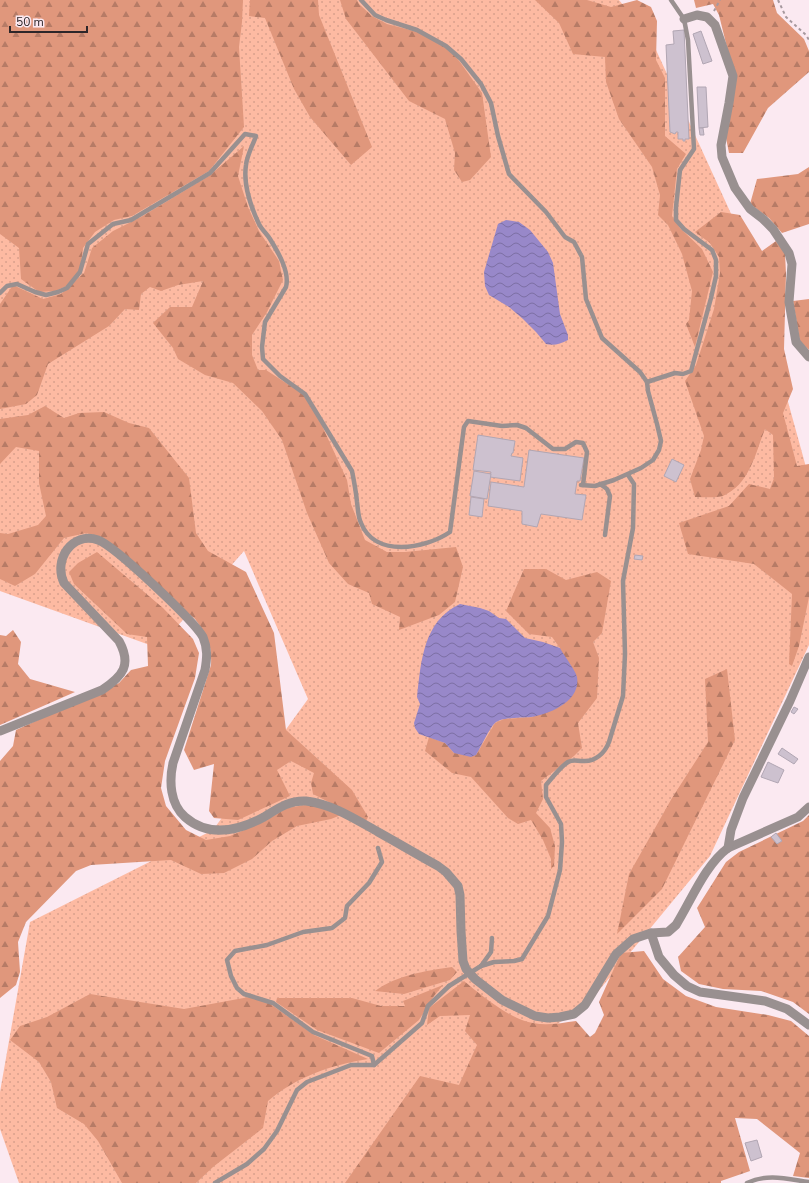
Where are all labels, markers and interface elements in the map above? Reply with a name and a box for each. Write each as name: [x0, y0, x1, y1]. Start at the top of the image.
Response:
scale bar: [10, 8, 87, 34]
text: 50 m: [16, 14, 44, 30]

